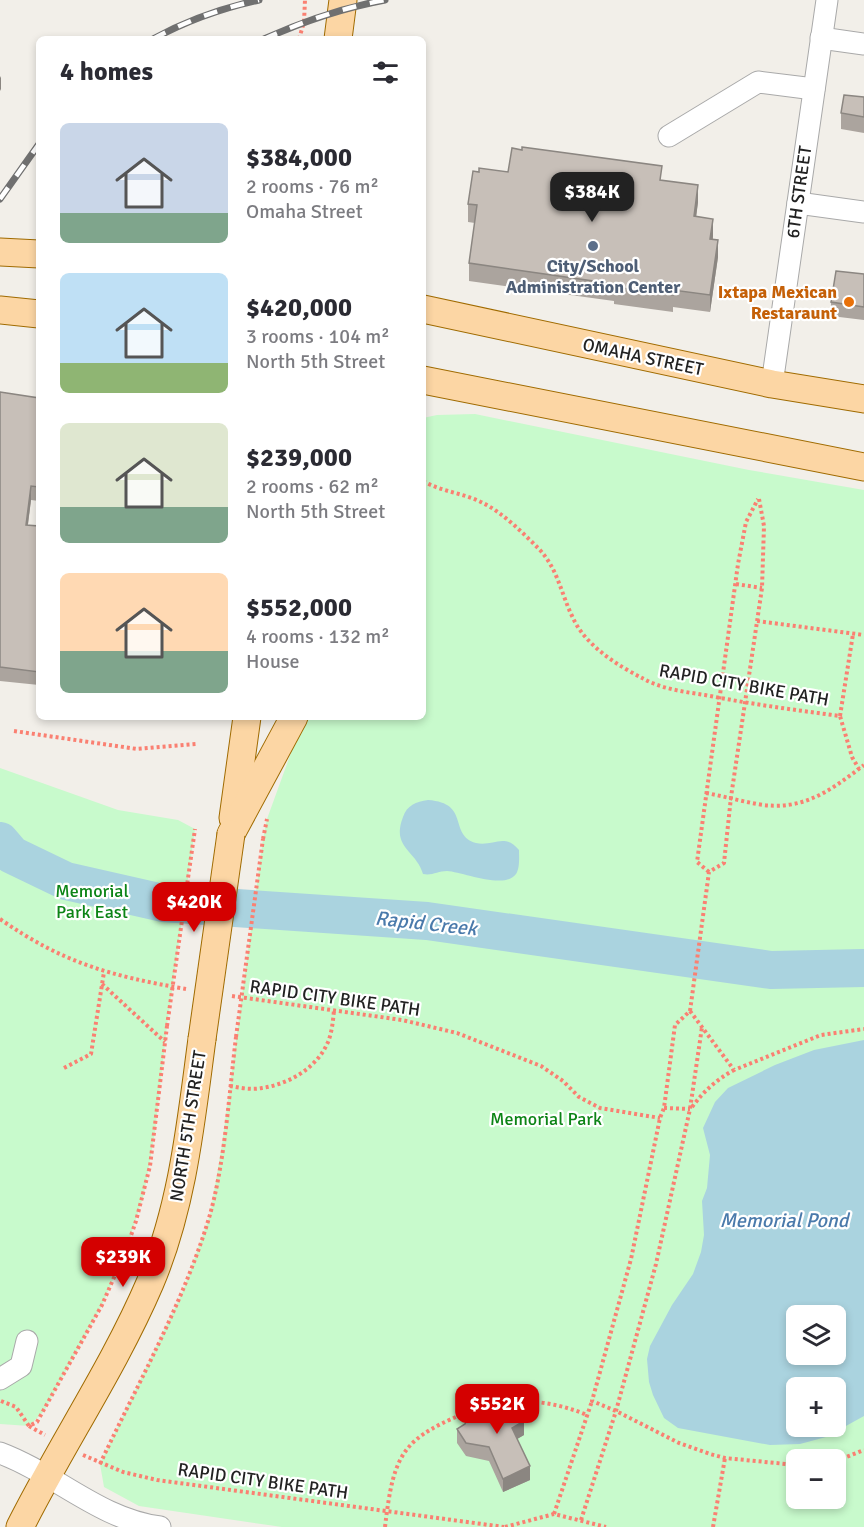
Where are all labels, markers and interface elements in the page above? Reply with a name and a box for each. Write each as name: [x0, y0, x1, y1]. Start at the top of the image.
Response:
text: 4 homes: [60, 56, 153, 88]
icon: filters: [369, 56, 402, 89]
text: $384,000: [246, 142, 352, 174]
street label: 6TH STREET: [782, 144, 816, 240]
icon: home: [108, 147, 180, 219]
pin: $384K: [550, 172, 634, 223]
text: 2 rooms · 76 m²: [246, 174, 379, 199]
text: $384K: [564, 179, 620, 204]
text: Omaha Street: [246, 199, 363, 224]
marker: City/School Administration Center: [586, 239, 600, 253]
place label: City/School Administration Center: [506, 255, 681, 298]
place label: Ixtapa Mexican Restaraunt: [718, 281, 837, 324]
text: $420,000: [246, 292, 352, 324]
marker: Ixtapa Mexican Restaraunt: [842, 295, 856, 309]
icon: home: [108, 297, 180, 369]
text: 3 rooms · 104 m²: [246, 324, 390, 349]
street label: OMAHA STREET: [581, 333, 706, 381]
text: North 5th Street: [246, 349, 385, 374]
text: $239,000: [246, 442, 352, 474]
icon: home: [108, 447, 180, 519]
text: 2 rooms · 62 m²: [246, 474, 379, 499]
text: North 5th Street: [246, 499, 385, 524]
text: $552,000: [246, 592, 352, 624]
icon: home: [108, 597, 180, 669]
text: 4 rooms · 132 m²: [246, 624, 390, 649]
text: House: [246, 649, 300, 674]
street label: RAPID CITY BIKE PATH: [657, 659, 831, 711]
park label: Memorial Park East: [55, 880, 129, 923]
pin: $420K: [152, 882, 236, 933]
text: $420K: [166, 889, 222, 914]
water label: Rapid Creek: [374, 906, 480, 941]
street label: RAPID CITY BIKE PATH: [248, 975, 422, 1021]
street label: NORTH 5TH STREET: [165, 1049, 211, 1203]
park label: Memorial Park: [490, 1108, 602, 1130]
water label: Memorial Pond: [720, 1208, 851, 1233]
pin: $239K: [81, 1237, 165, 1288]
text: $239K: [95, 1244, 151, 1269]
map controls: [786, 1305, 846, 1509]
button: layers: [786, 1305, 846, 1365]
button: +: [786, 1377, 846, 1437]
pin: $552K: [455, 1384, 539, 1435]
text: $552K: [469, 1391, 525, 1416]
button: −: [786, 1449, 846, 1509]
street label: RAPID CITY BIKE PATH: [176, 1458, 350, 1504]

